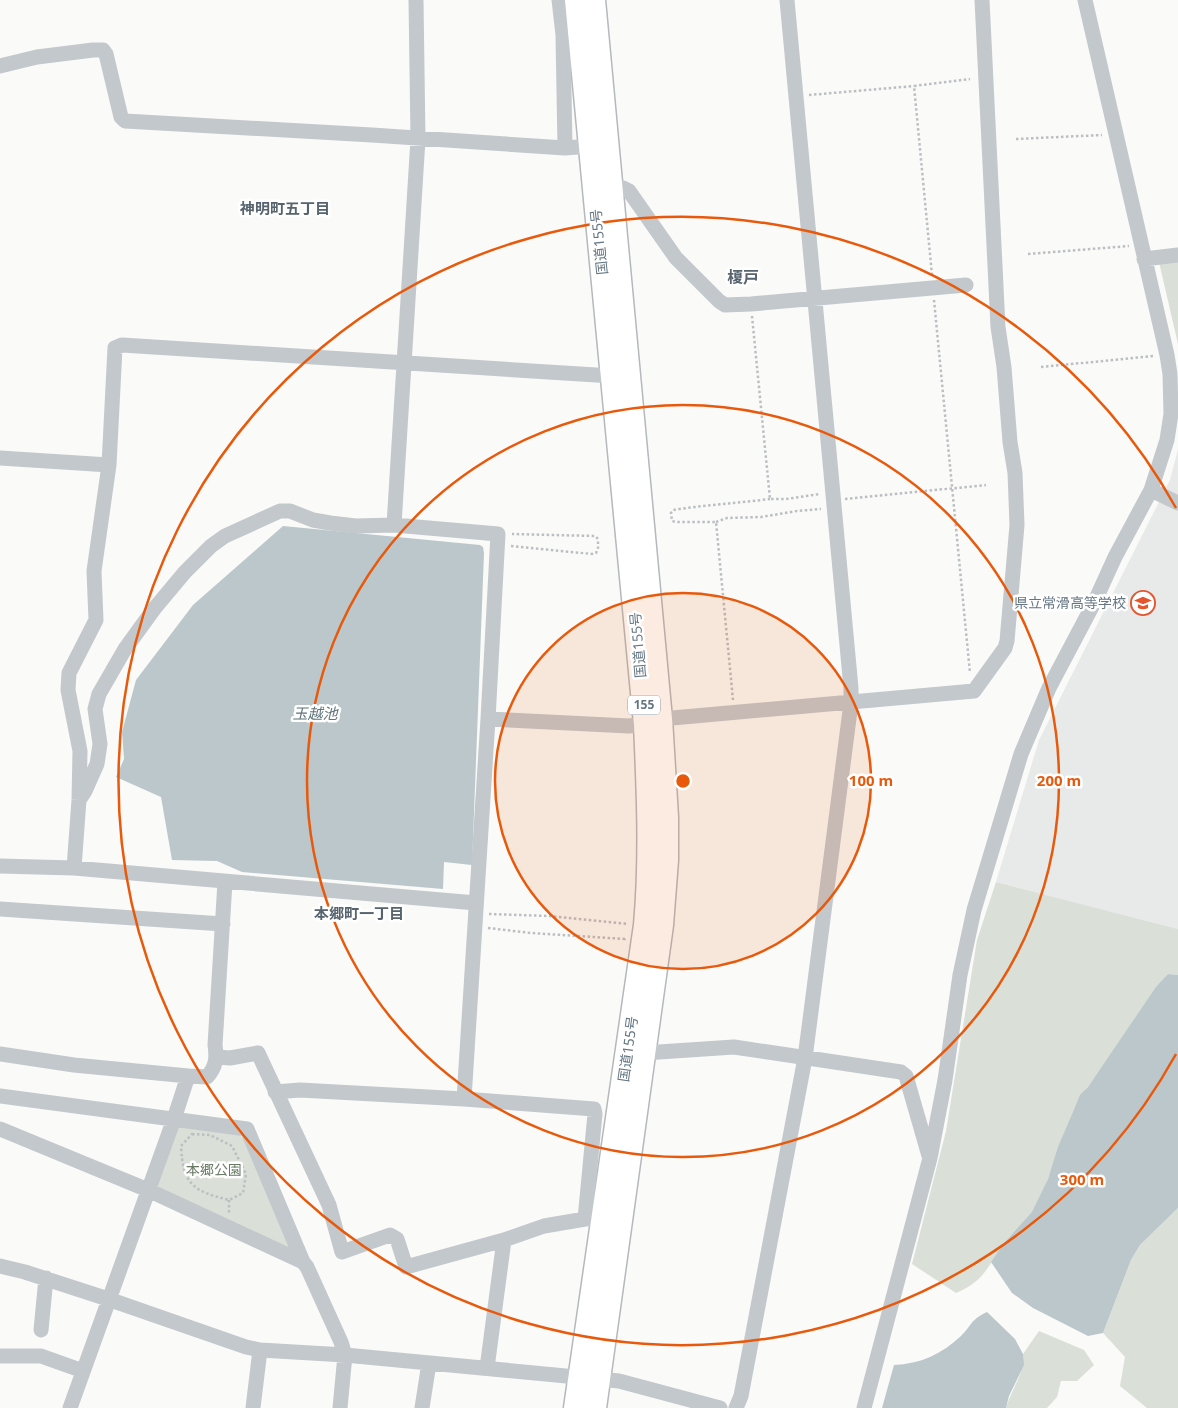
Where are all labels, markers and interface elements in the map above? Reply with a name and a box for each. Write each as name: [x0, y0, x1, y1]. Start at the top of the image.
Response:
district label: 神明町五丁目: [239, 198, 330, 218]
street label: 国道155号: [586, 208, 611, 276]
district label: 榎戸: [727, 266, 759, 288]
school or university icon: 県立常滑高等学校: [1130, 590, 1156, 616]
place label: 県立常滑高等学校: [1014, 593, 1126, 612]
street label: 国道155号: [625, 611, 650, 679]
road number: 155: [628, 696, 660, 714]
water label: 玉越池: [292, 703, 339, 723]
text: 100 m: [849, 770, 893, 790]
text: 200 m: [1037, 770, 1081, 790]
centre of rings: [674, 772, 692, 790]
district label: 本郷町一丁目: [314, 903, 404, 923]
street label: 国道155号: [614, 1015, 642, 1083]
park label: 本郷公園: [186, 1160, 242, 1179]
text: 300 m: [1060, 1169, 1104, 1189]

